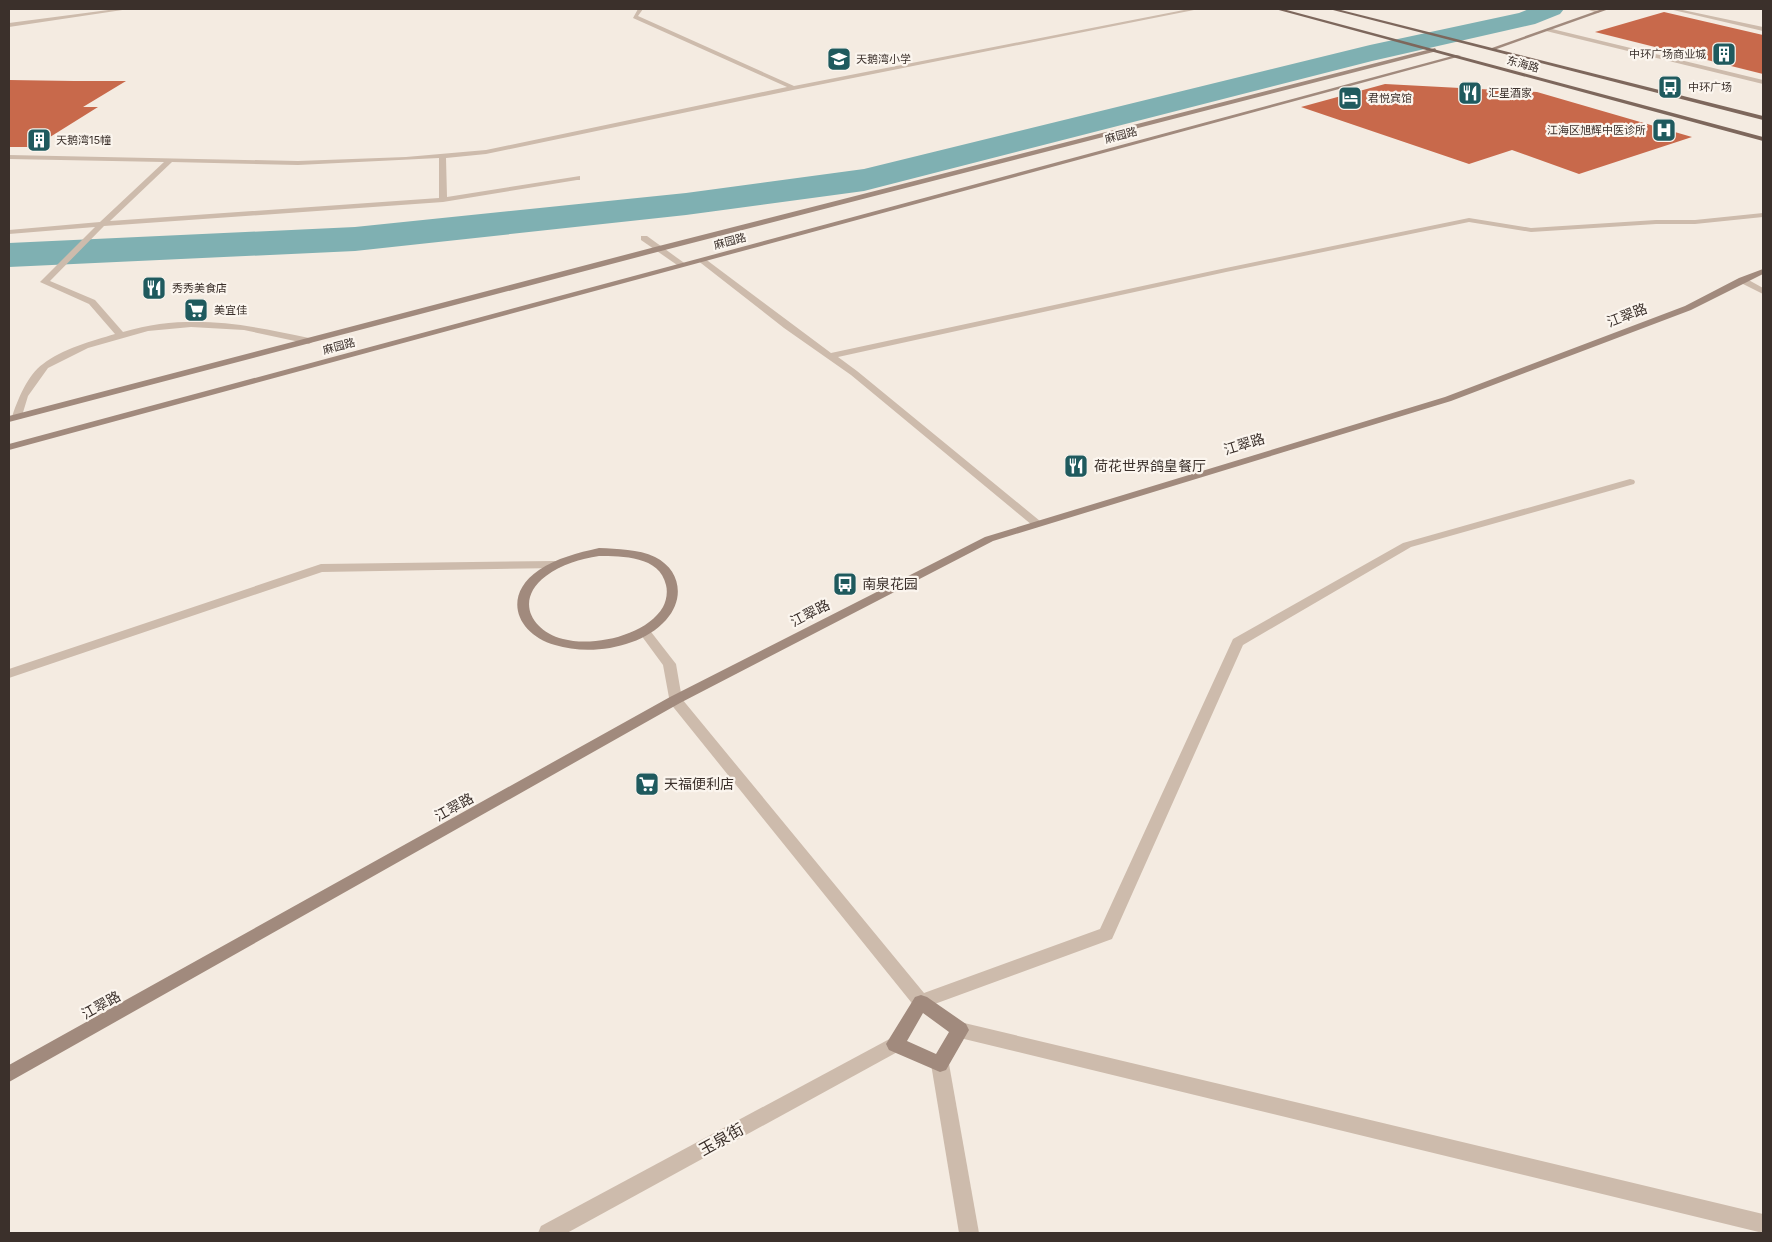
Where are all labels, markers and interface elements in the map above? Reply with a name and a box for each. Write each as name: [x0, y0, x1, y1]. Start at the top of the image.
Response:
building icon: 中环广场商业城: [1711, 41, 1737, 67]
school or university icon: 天鹅湾小学: [826, 46, 852, 72]
place label: 中环广场商业城: [1629, 47, 1706, 61]
place label: 天鹅湾小学: [856, 52, 911, 66]
street label: 东海路: [1505, 53, 1541, 75]
bus stop icon: 中环广场: [1657, 74, 1683, 100]
restaurant icon: 汇星酒家: [1457, 80, 1483, 106]
place label: 中环广场: [1688, 80, 1732, 94]
hotel icon: 君悦宾馆: [1337, 85, 1363, 111]
place label: 汇星酒家: [1488, 86, 1532, 100]
place label: 君悦宾馆: [1368, 91, 1412, 105]
hospital icon: 江海区旭辉中医诊所: [1651, 117, 1677, 143]
place label: 江海区旭辉中医诊所: [1547, 123, 1646, 137]
street label: 麻园路: [1103, 124, 1139, 146]
building icon: 天鹅湾15幢: [26, 127, 52, 153]
place label: 天鹅湾15幢: [56, 133, 111, 147]
street label: 麻园路: [712, 230, 748, 252]
restaurant icon: 秀秀美食店: [141, 275, 167, 301]
place label: 秀秀美食店: [172, 281, 227, 295]
supermarket icon: 美宜佳: [183, 297, 209, 323]
street label: 江翠路: [1604, 299, 1649, 330]
place label: 美宜佳: [214, 303, 247, 317]
street label: 麻园路: [321, 335, 357, 357]
street label: 江翠路: [1221, 429, 1266, 458]
restaurant icon: 荷花世界鸽皇餐厅: [1063, 453, 1089, 479]
place label: 荷花世界鸽皇餐厅: [1094, 457, 1206, 474]
bus stop icon: 南泉花园: [832, 571, 858, 597]
place label: 南泉花园: [862, 575, 918, 592]
street label: 江翠路: [787, 595, 832, 630]
supermarket icon: 天福便利店: [634, 771, 660, 797]
place label: 天福便利店: [664, 775, 734, 792]
street label: 江翠路: [431, 789, 476, 824]
street label: 江翠路: [78, 987, 123, 1022]
street label: 玉泉街: [695, 1119, 747, 1159]

